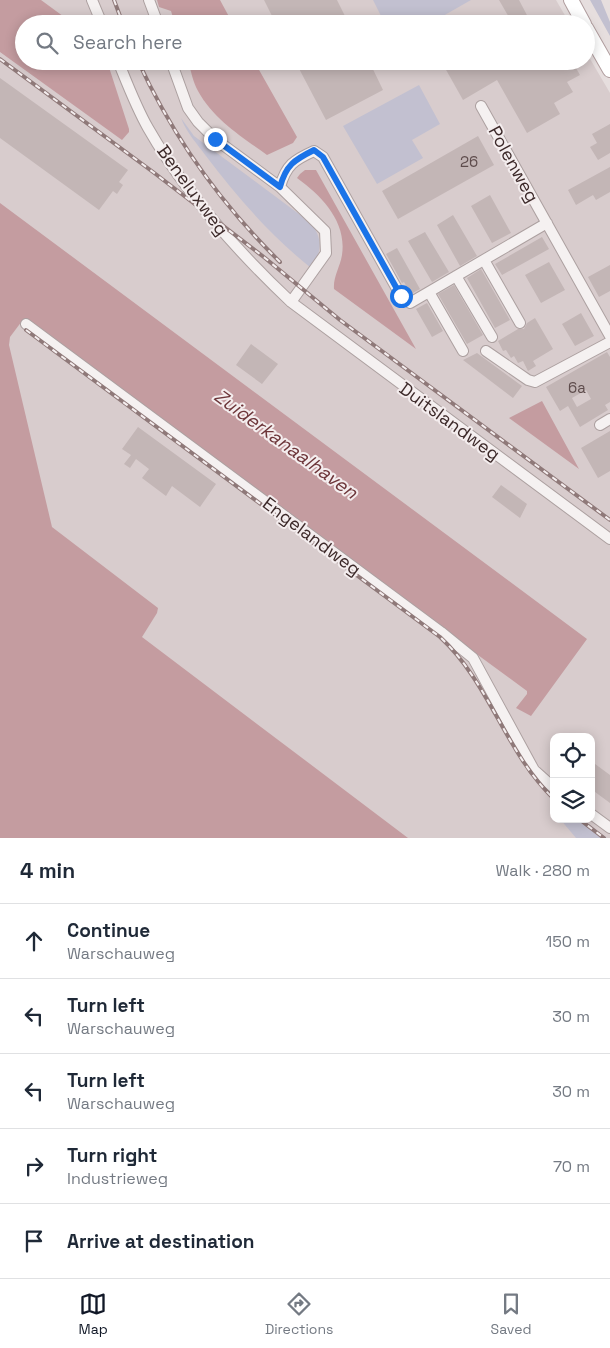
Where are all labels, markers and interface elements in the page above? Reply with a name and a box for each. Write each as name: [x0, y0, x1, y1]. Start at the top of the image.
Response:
search box: [15, 15, 595, 70]
icon: search: [33, 29, 61, 57]
text: Search here: [73, 30, 183, 55]
street label: Polenweg: [484, 122, 544, 206]
route end: [204, 128, 227, 151]
street label: Beneluxweg: [152, 140, 234, 240]
house number: 26: [460, 152, 478, 171]
route start: [390, 285, 413, 308]
street label: Duitslandweg: [395, 377, 505, 465]
house number: 6a: [568, 378, 586, 397]
water label: Zuiderkanaalhaven: [209, 383, 363, 505]
street label: Engelandweg: [258, 492, 366, 580]
map controls: [550, 733, 595, 823]
button: locate: [550, 733, 595, 778]
button: layers: [550, 778, 595, 823]
text: 4 min: [20, 857, 75, 884]
text: Walk · 280 m: [495, 860, 590, 881]
text: Continue: [67, 918, 150, 943]
icon: ahead: [20, 927, 48, 955]
text: 150 m: [546, 931, 590, 952]
text: Warschauweg: [67, 943, 175, 964]
text: Turn left: [67, 993, 145, 1018]
icon: left: [20, 1002, 48, 1030]
text: 30 m: [552, 1006, 590, 1027]
text: Warschauweg: [67, 1018, 175, 1039]
text: Turn left: [67, 1068, 145, 1093]
icon: left: [20, 1077, 48, 1105]
text: 30 m: [552, 1081, 590, 1102]
text: Warschauweg: [67, 1093, 175, 1114]
text: Turn right: [67, 1143, 157, 1168]
icon: right: [20, 1152, 48, 1180]
text: 70 m: [553, 1156, 590, 1177]
text: Industrieweg: [67, 1168, 168, 1189]
icon: arrive: [20, 1227, 48, 1255]
text: Arrive at destination: [67, 1229, 255, 1254]
tab: Map: [79, 1290, 108, 1338]
tab: Directions: [265, 1290, 333, 1338]
tab: Saved: [491, 1290, 531, 1338]

